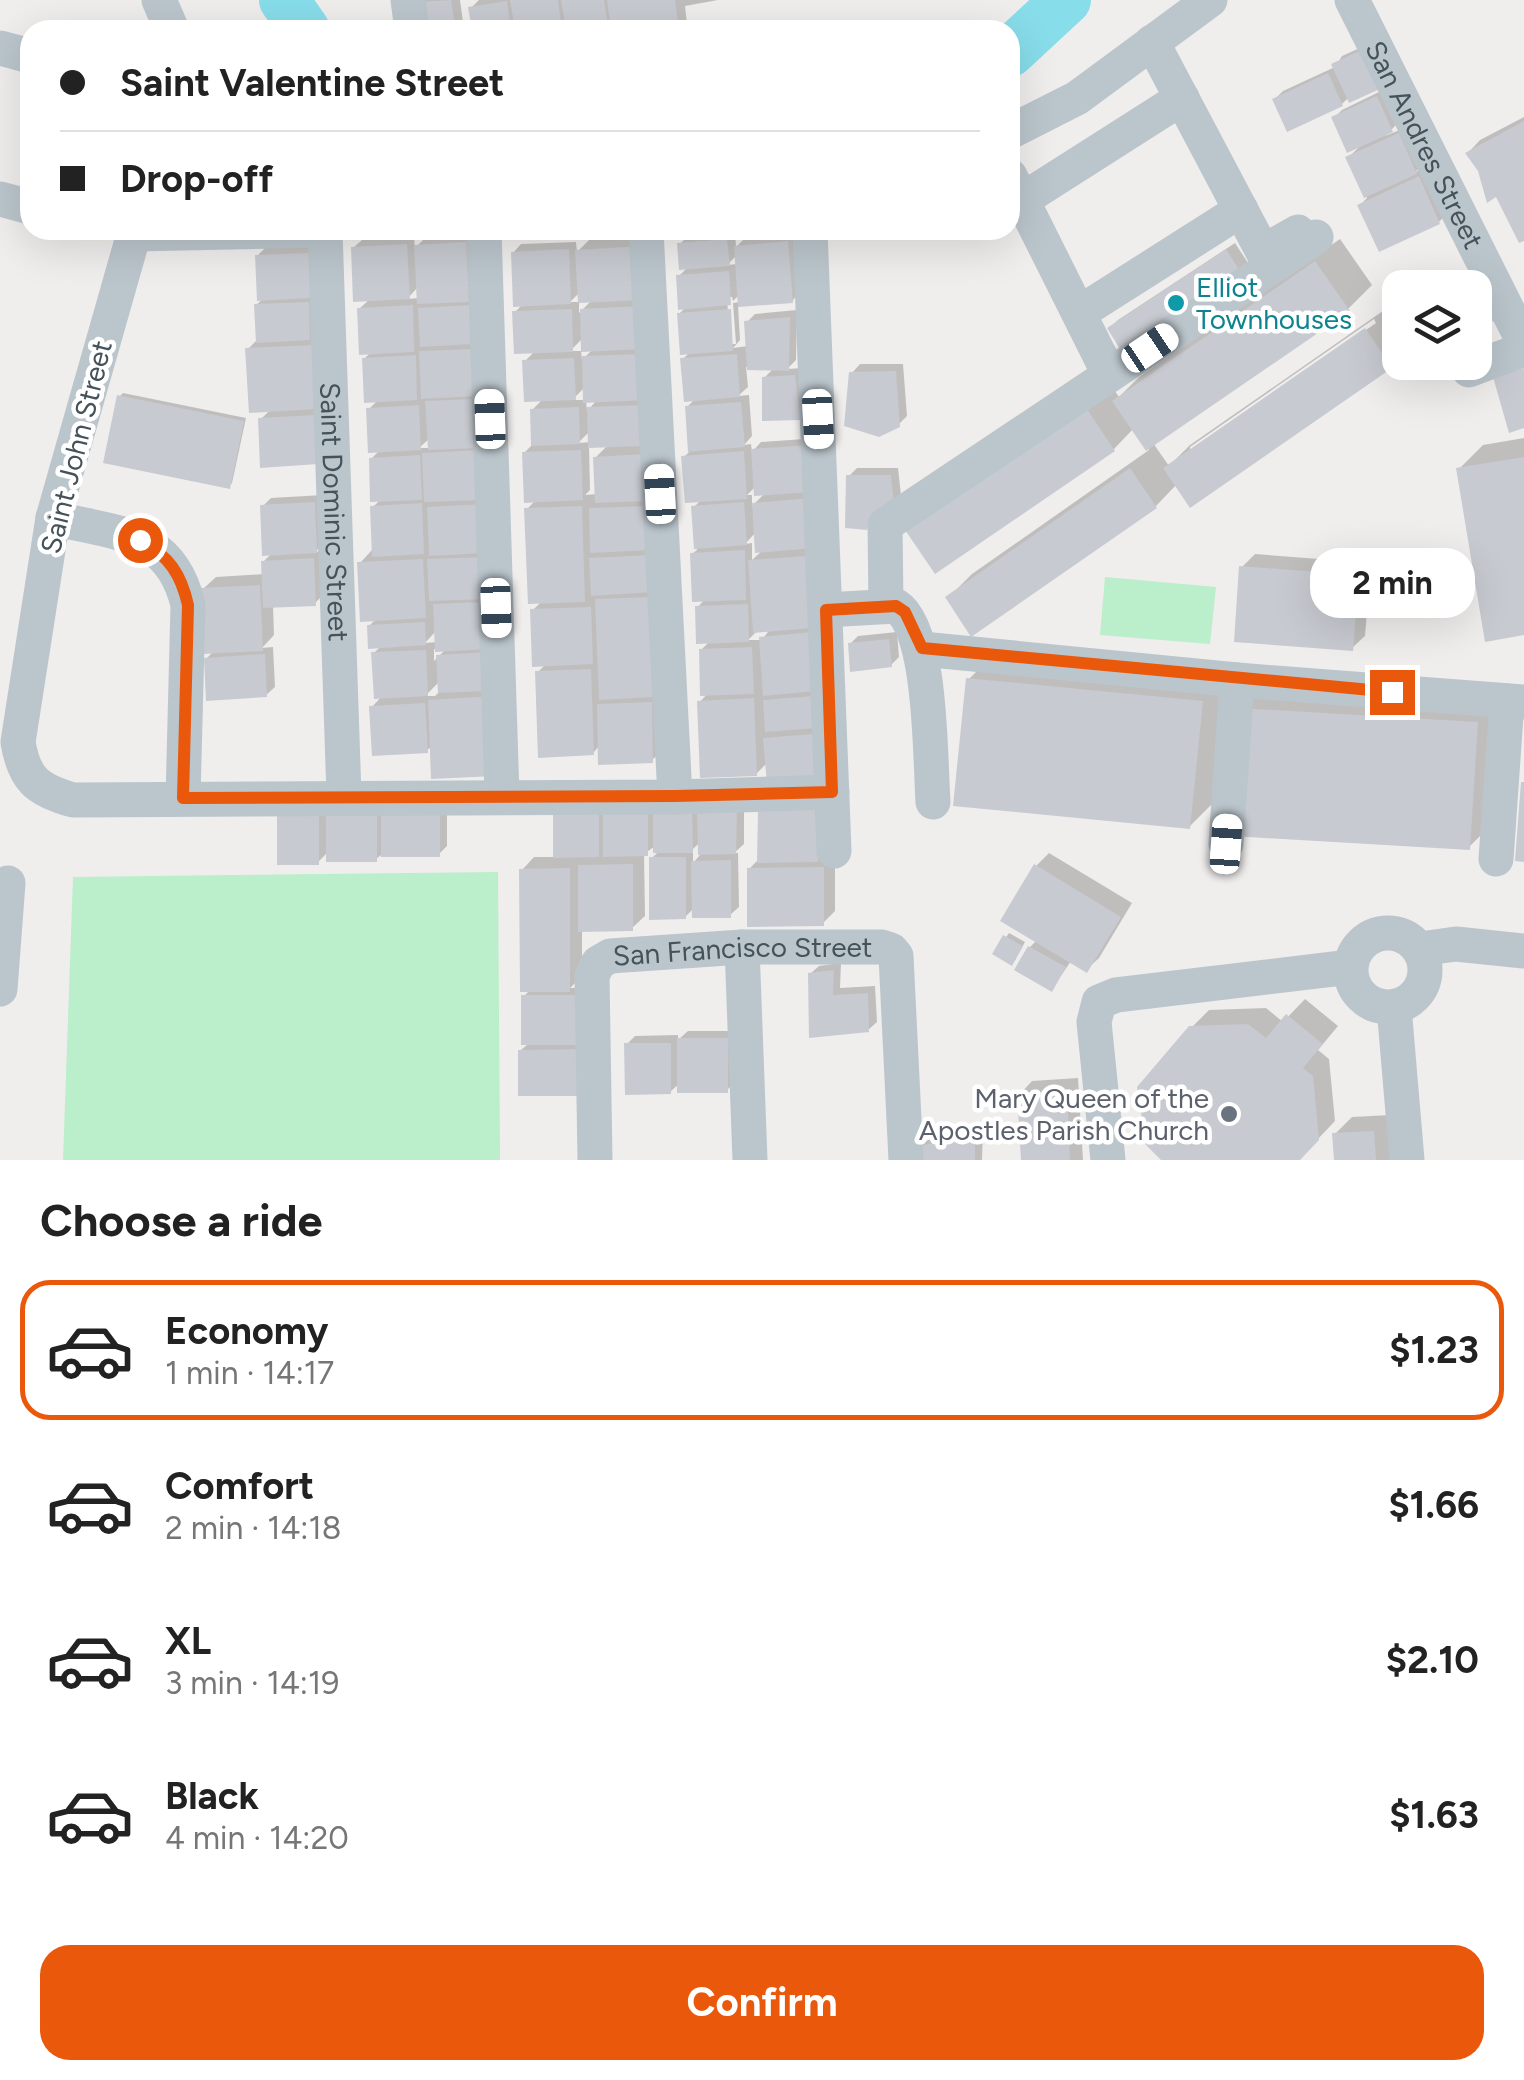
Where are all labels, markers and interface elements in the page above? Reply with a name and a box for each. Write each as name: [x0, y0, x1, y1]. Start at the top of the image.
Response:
street label: San Andres Street: [1358, 35, 1491, 254]
text: Saint Valentine Street: [120, 60, 504, 106]
text: Drop-off: [120, 156, 273, 202]
place label: Elliot Townhouses: [1196, 270, 1352, 336]
map controls: [1382, 270, 1492, 380]
button: layers: [1382, 270, 1492, 380]
marker: Elliot Townhouses: [1165, 292, 1187, 314]
car: [1117, 319, 1183, 377]
street label: Saint John Street: [33, 337, 119, 557]
street label: Saint Dominic Street: [313, 382, 356, 642]
car: [474, 388, 506, 450]
car: [801, 388, 835, 450]
car: [643, 463, 677, 525]
route start: [118, 518, 163, 563]
callout: 2 min: [1310, 547, 1474, 617]
text: 2 min: [1352, 564, 1433, 602]
car: [480, 577, 512, 639]
route end: [1370, 670, 1415, 715]
car: [1209, 813, 1243, 875]
street label: San Francisco Street: [612, 930, 872, 973]
place label: Mary Queen of the Apostles Parish Church: [919, 1081, 1209, 1147]
marker: Mary Queen of the Apostles Parish Church: [1218, 1103, 1240, 1125]
text: Choose a ride: [40, 1193, 322, 1247]
icon: car: [45, 1305, 135, 1395]
text: Economy: [165, 1308, 328, 1354]
text: $1.23: [1389, 1327, 1479, 1373]
text: 1 min · 14:17: [165, 1354, 334, 1392]
icon: car: [45, 1460, 135, 1550]
text: Comfort: [165, 1463, 314, 1509]
text: $1.66: [1388, 1482, 1479, 1528]
text: 2 min · 14:18: [165, 1509, 341, 1547]
icon: car: [45, 1615, 135, 1705]
text: XL: [165, 1618, 211, 1664]
text: $2.10: [1386, 1637, 1479, 1683]
text: 3 min · 14:19: [165, 1664, 339, 1702]
icon: car: [45, 1770, 135, 1860]
text: Black: [165, 1773, 259, 1819]
text: $1.63: [1389, 1792, 1479, 1838]
text: 4 min · 14:20: [165, 1819, 349, 1857]
button: Confirm: [40, 1945, 1484, 2060]

